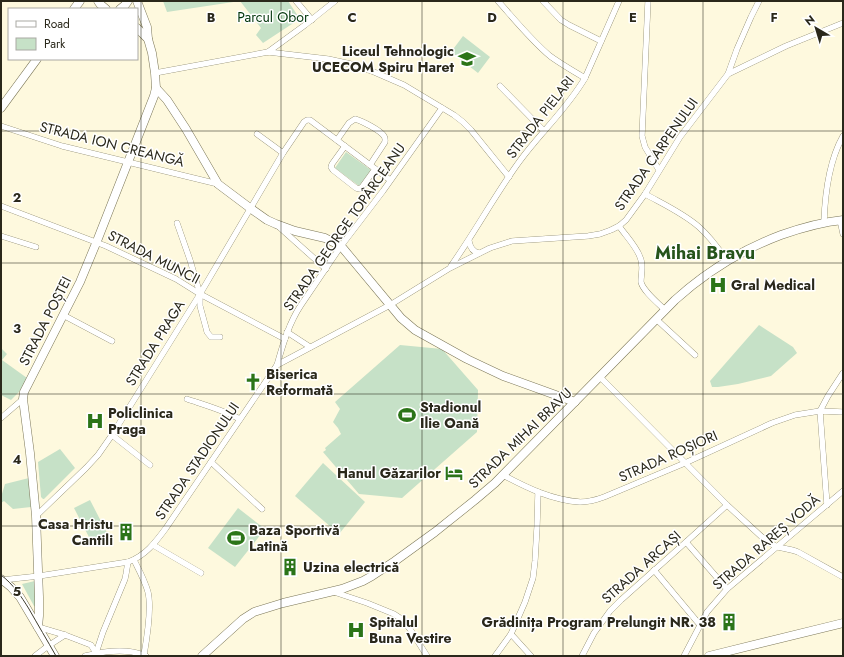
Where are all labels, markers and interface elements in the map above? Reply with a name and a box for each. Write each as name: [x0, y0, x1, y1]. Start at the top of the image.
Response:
park label: Parcul Obor: [237, 7, 309, 27]
legend: [8, 8, 138, 60]
text: B: [207, 8, 216, 27]
text: C: [347, 8, 357, 27]
text: D: [487, 8, 497, 27]
text: E: [629, 8, 637, 27]
text: F: [770, 8, 778, 27]
north arrow: [796, 8, 836, 48]
text: N: [801, 11, 818, 29]
text: Road: [44, 15, 70, 33]
text: Park: [44, 35, 66, 53]
place label: Liceul Tehnologic UCECOM Spiru Haret: [312, 41, 455, 77]
school or university icon: Liceul Tehnologic UCECOM Spiru Haret: [457, 49, 477, 69]
street label: STRADA PIELARI: [501, 72, 579, 162]
street label: STRADA CARPENULUI: [609, 93, 703, 215]
street label: STRADA ION CREANGĂ: [38, 116, 187, 172]
street label: STRADA GEORGE TOPÂRCEANU: [278, 139, 410, 315]
text: 2: [13, 188, 21, 207]
street label: STRADA MUNCII: [104, 225, 204, 289]
district label: Mihai Bravu: [655, 240, 755, 266]
street label: STRADA POȘTEI: [14, 273, 77, 370]
hospital icon: Gral Medical: [708, 275, 728, 295]
place label: Gral Medical: [731, 275, 815, 295]
street label: STRADA PRAGA: [121, 296, 190, 390]
text: 3: [13, 319, 21, 338]
place label: Biserica Reformată: [266, 364, 333, 400]
church icon: Biserica Reformată: [243, 372, 263, 392]
street label: STRADA MIHAI BRAVU: [464, 383, 576, 493]
place label: Stadionul Ilie Oană: [420, 397, 481, 433]
street label: STRADA STADIONULUI: [150, 398, 244, 524]
place label: Policlinica Praga: [108, 403, 173, 439]
sports icon: Stadionul Ilie Oană: [397, 405, 417, 425]
hospital icon: Policlinica Praga: [85, 411, 105, 431]
street label: STRADA ROȘIORI: [615, 425, 721, 488]
text: 4: [12, 450, 22, 469]
place label: Hanul Găzarilor: [337, 463, 441, 483]
hotel icon: Hanul Găzarilor: [444, 463, 464, 483]
street label: STRADA RAREȘ VODĂ: [708, 489, 825, 595]
place label: Casa Hristu Cantili: [38, 514, 113, 550]
place label: Baza Sportivă Latină: [249, 520, 340, 556]
building icon: Casa Hristu Cantili: [116, 522, 136, 542]
street label: STRADA ARCAȘI: [597, 526, 686, 609]
sports icon: Baza Sportivă Latină: [226, 528, 246, 548]
building icon: Uzina electrică: [280, 557, 300, 577]
place label: Uzina electrică: [303, 557, 399, 577]
text: 5: [13, 582, 21, 601]
place label: Spitalul Buna Vestire: [369, 612, 452, 648]
place label: Grădinița Program Prelungit NR. 38: [482, 612, 716, 633]
building icon: Grădinița Program Prelungit NR. 38: [719, 612, 739, 632]
hospital icon: Spitalul Buna Vestire: [346, 620, 366, 640]

